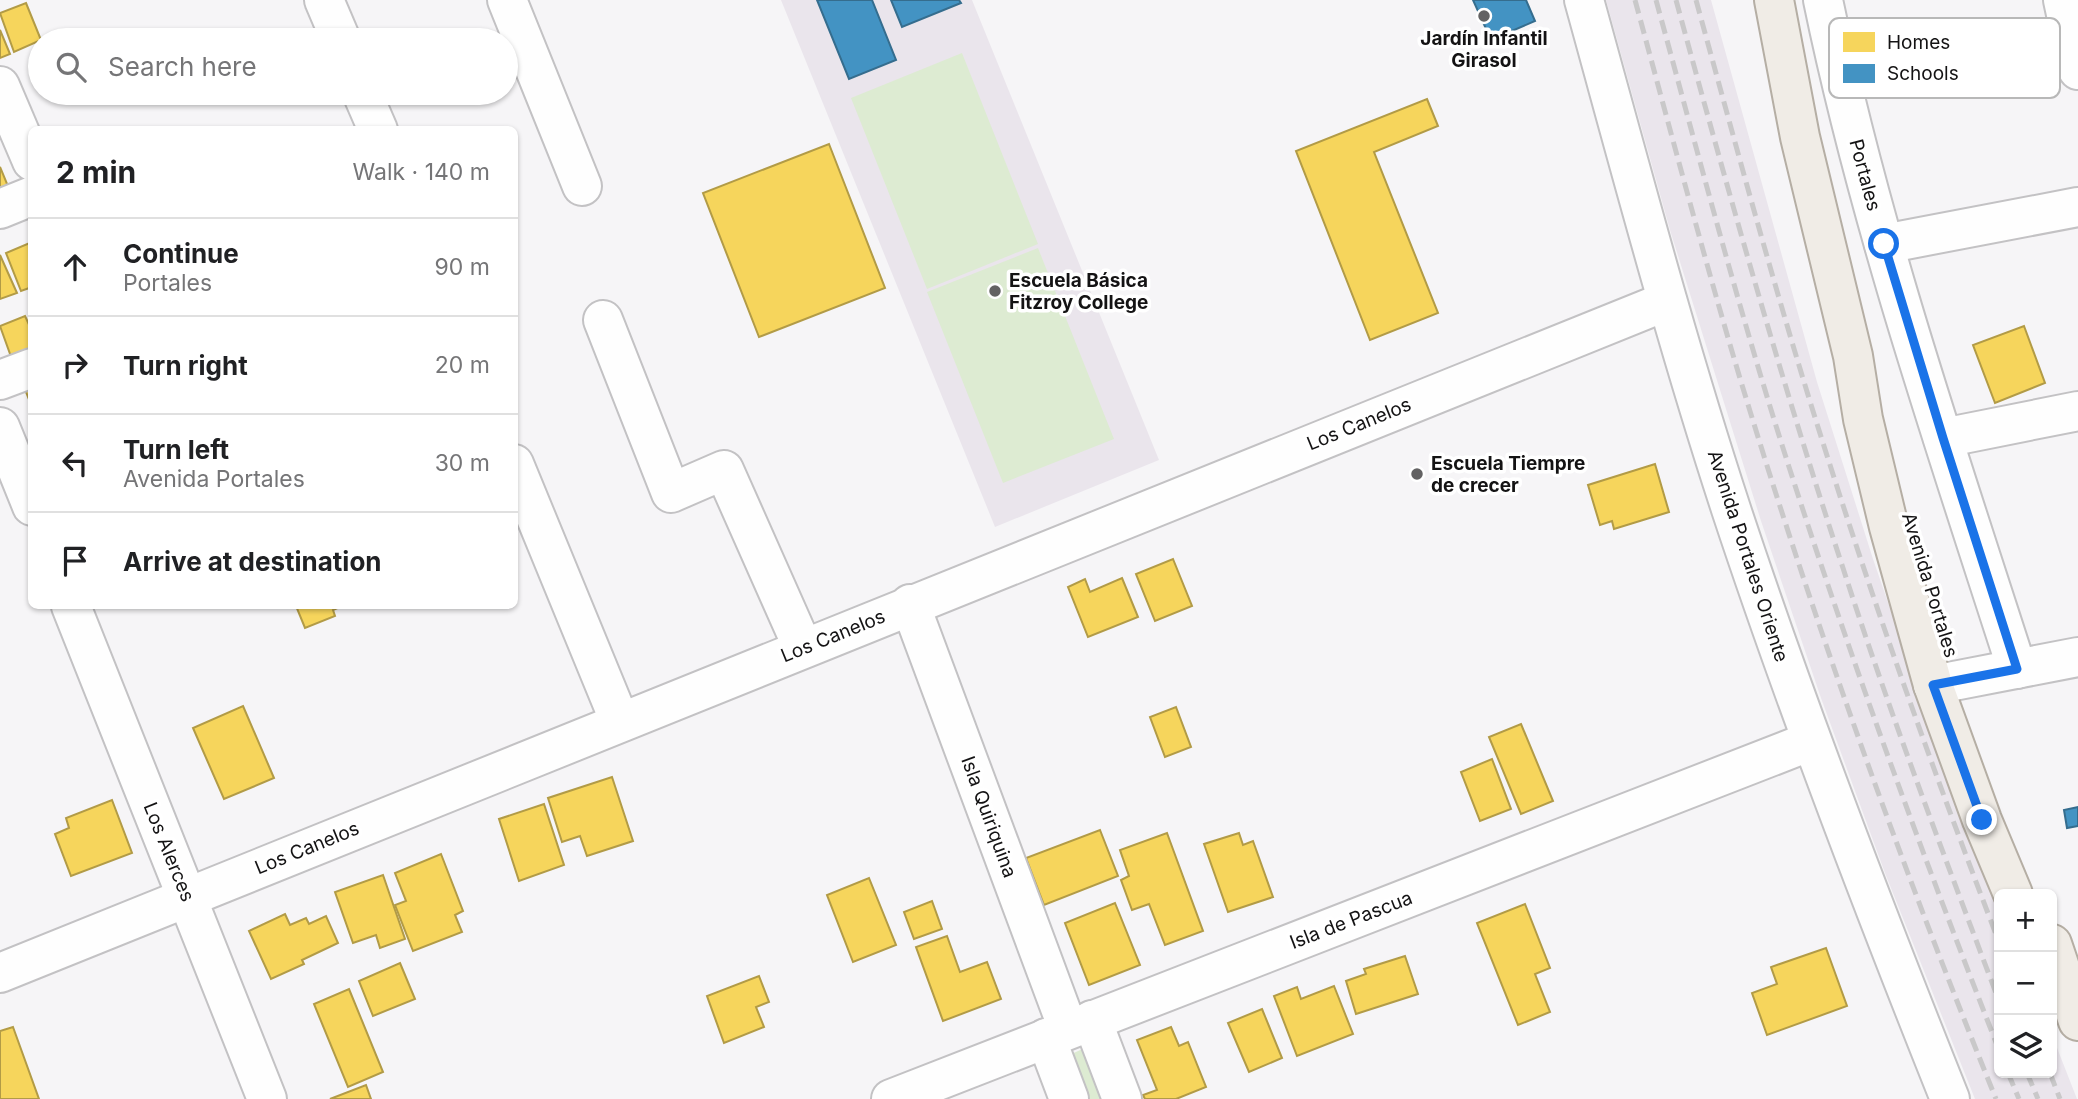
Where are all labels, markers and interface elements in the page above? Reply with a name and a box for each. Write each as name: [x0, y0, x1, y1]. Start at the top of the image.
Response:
marker: Jardín Infantil Girasol: [1476, 8, 1492, 24]
legend: [1829, 18, 2060, 98]
place label: Jardín Infantil Girasol: [1420, 27, 1548, 72]
search box: [28, 28, 518, 105]
text: Homes: [1887, 31, 1950, 54]
icon: search: [52, 48, 90, 86]
text: Search here: [108, 51, 257, 82]
text: Schools: [1887, 62, 1959, 85]
street label: Portales: [1844, 136, 1886, 214]
text: 2 min: [56, 154, 136, 190]
text: Walk · 140 m: [352, 158, 490, 186]
route start: [1868, 228, 1899, 259]
text: Continue: [123, 238, 239, 269]
icon: ahead: [56, 248, 94, 286]
text: 90 m: [435, 253, 490, 281]
text: Portales: [123, 269, 212, 297]
place label: Escuela Básica Fitzroy College: [1009, 269, 1148, 314]
marker: Escuela Básica Fitzroy College: [987, 283, 1003, 299]
icon: right: [56, 346, 94, 384]
text: Turn right: [123, 350, 248, 381]
text: 20 m: [435, 351, 490, 379]
street label: Los Canelos: [1304, 393, 1414, 455]
text: Turn left: [123, 434, 229, 465]
icon: left: [56, 444, 94, 482]
street label: Avenida Portales Oriente: [1703, 447, 1793, 665]
text: 30 m: [435, 449, 490, 477]
place label: Escuela Tiempre de crecer: [1431, 452, 1585, 497]
text: Avenida Portales: [123, 465, 305, 493]
marker: Escuela Tiempre de crecer: [1409, 466, 1425, 482]
street label: Avenida Portales: [1897, 510, 1963, 660]
icon: arrive: [56, 542, 94, 580]
text: Arrive at destination: [123, 546, 382, 577]
street label: Los Canelos: [778, 605, 888, 667]
street label: Isla Quiriquina: [956, 753, 1022, 881]
street label: Los Alerces: [139, 799, 199, 905]
route end: [1966, 804, 1997, 835]
street label: Los Canelos: [252, 817, 362, 879]
street label: Isla de Pascua: [1286, 886, 1416, 954]
map controls: [1994, 889, 2057, 1078]
button: +: [1994, 889, 2057, 952]
button: −: [1994, 952, 2057, 1015]
button: layers: [1994, 1015, 2057, 1078]

